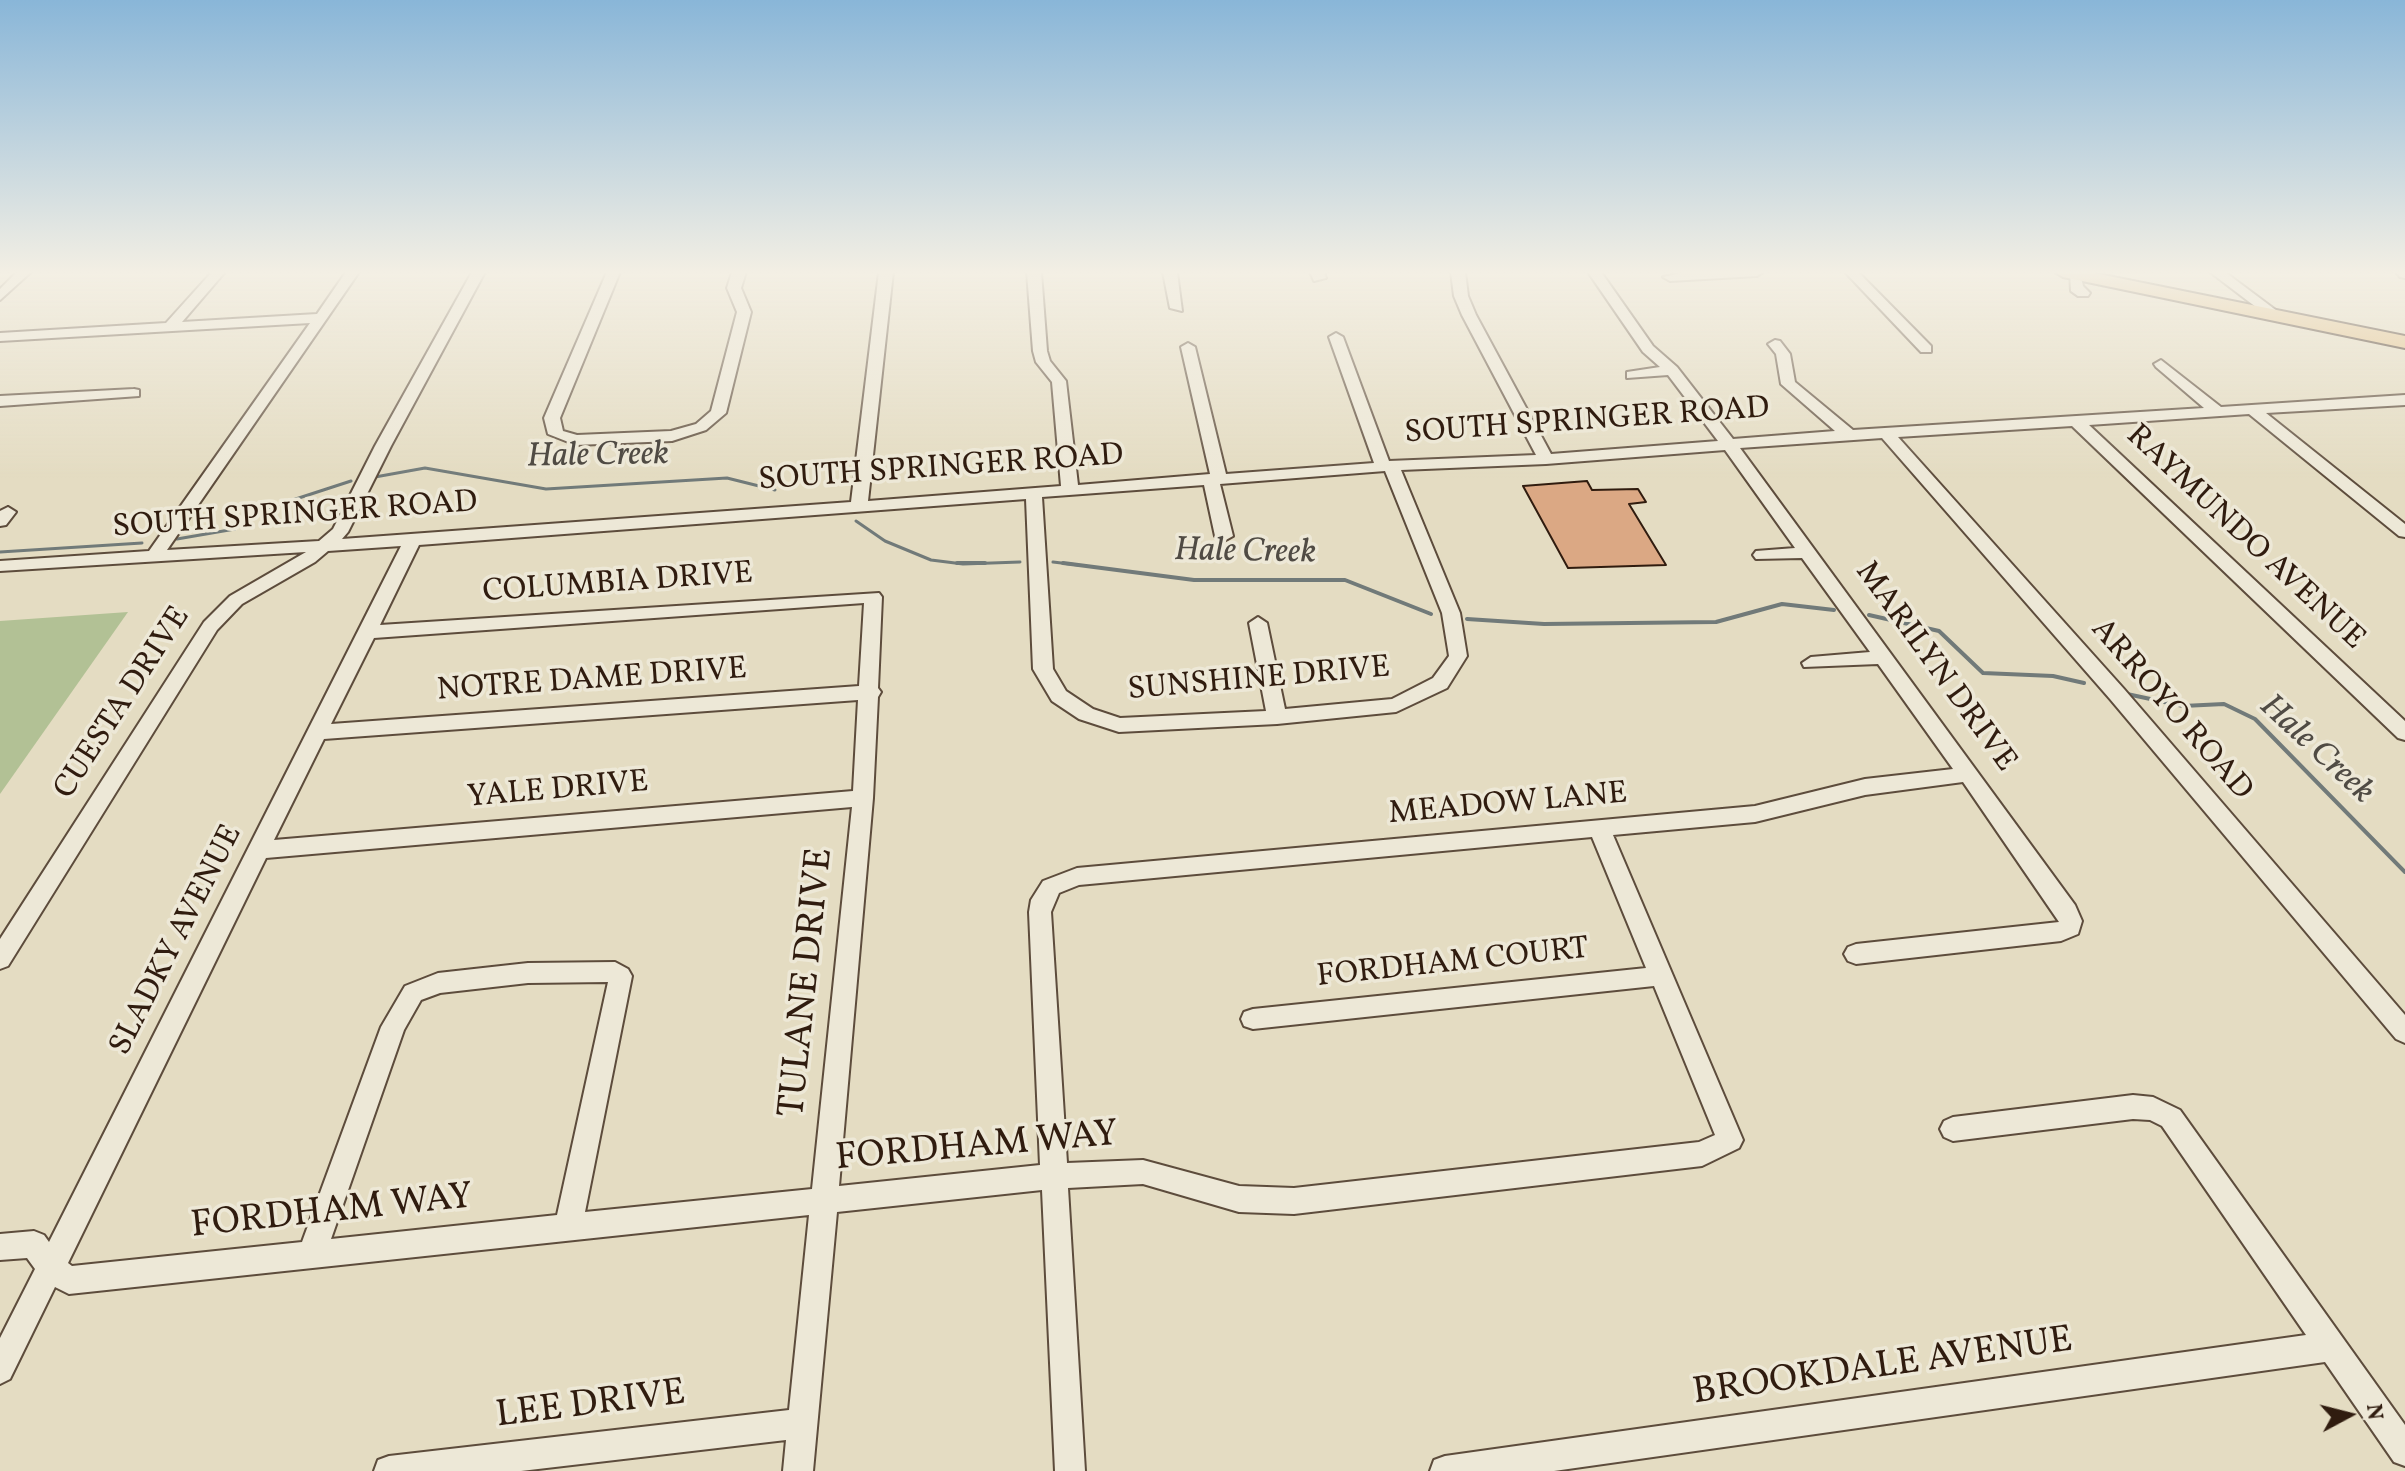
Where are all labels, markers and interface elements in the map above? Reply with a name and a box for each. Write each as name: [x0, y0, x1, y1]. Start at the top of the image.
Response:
street label: SOUTH SPRINGER ROAD: [1403, 391, 1771, 455]
street label: RAYMUNDO AVENUE: [2117, 418, 2371, 660]
water label: Hale Creek: [527, 436, 669, 480]
street label: SOUTH SPRINGER ROAD: [757, 438, 1125, 502]
street label: SOUTH SPRINGER ROAD: [111, 485, 479, 549]
water label: Hale Creek: [1174, 532, 1316, 576]
street label: MARILYN DRIVE: [1845, 555, 2023, 781]
street label: COLUMBIA DRIVE: [482, 556, 754, 614]
street label: CUESTA DRIVE: [48, 601, 200, 807]
street label: ARROYO ROAD: [2081, 612, 2259, 810]
street label: SUNSHINE DRIVE: [1126, 650, 1392, 712]
street label: NOTRE DAME DRIVE: [436, 652, 748, 712]
water label: Hale Creek: [2249, 688, 2381, 814]
street label: YALE DRIVE: [466, 765, 650, 819]
street label: MEADOW LANE: [1387, 776, 1629, 836]
street label: SLADKY AVENUE: [103, 819, 253, 1063]
street label: TULANE DRIVE: [772, 846, 846, 1120]
street label: FORDHAM COURT: [1315, 932, 1591, 998]
street label: FORDHAM WAY: [834, 1114, 1120, 1184]
street label: FORDHAM WAY: [189, 1177, 475, 1251]
street label: BROOKDALE AVENUE: [1690, 1320, 2076, 1418]
street label: LEE DRIVE: [494, 1373, 688, 1441]
north arrow: [2309, 1375, 2389, 1455]
text: N: [2357, 1402, 2390, 1422]

